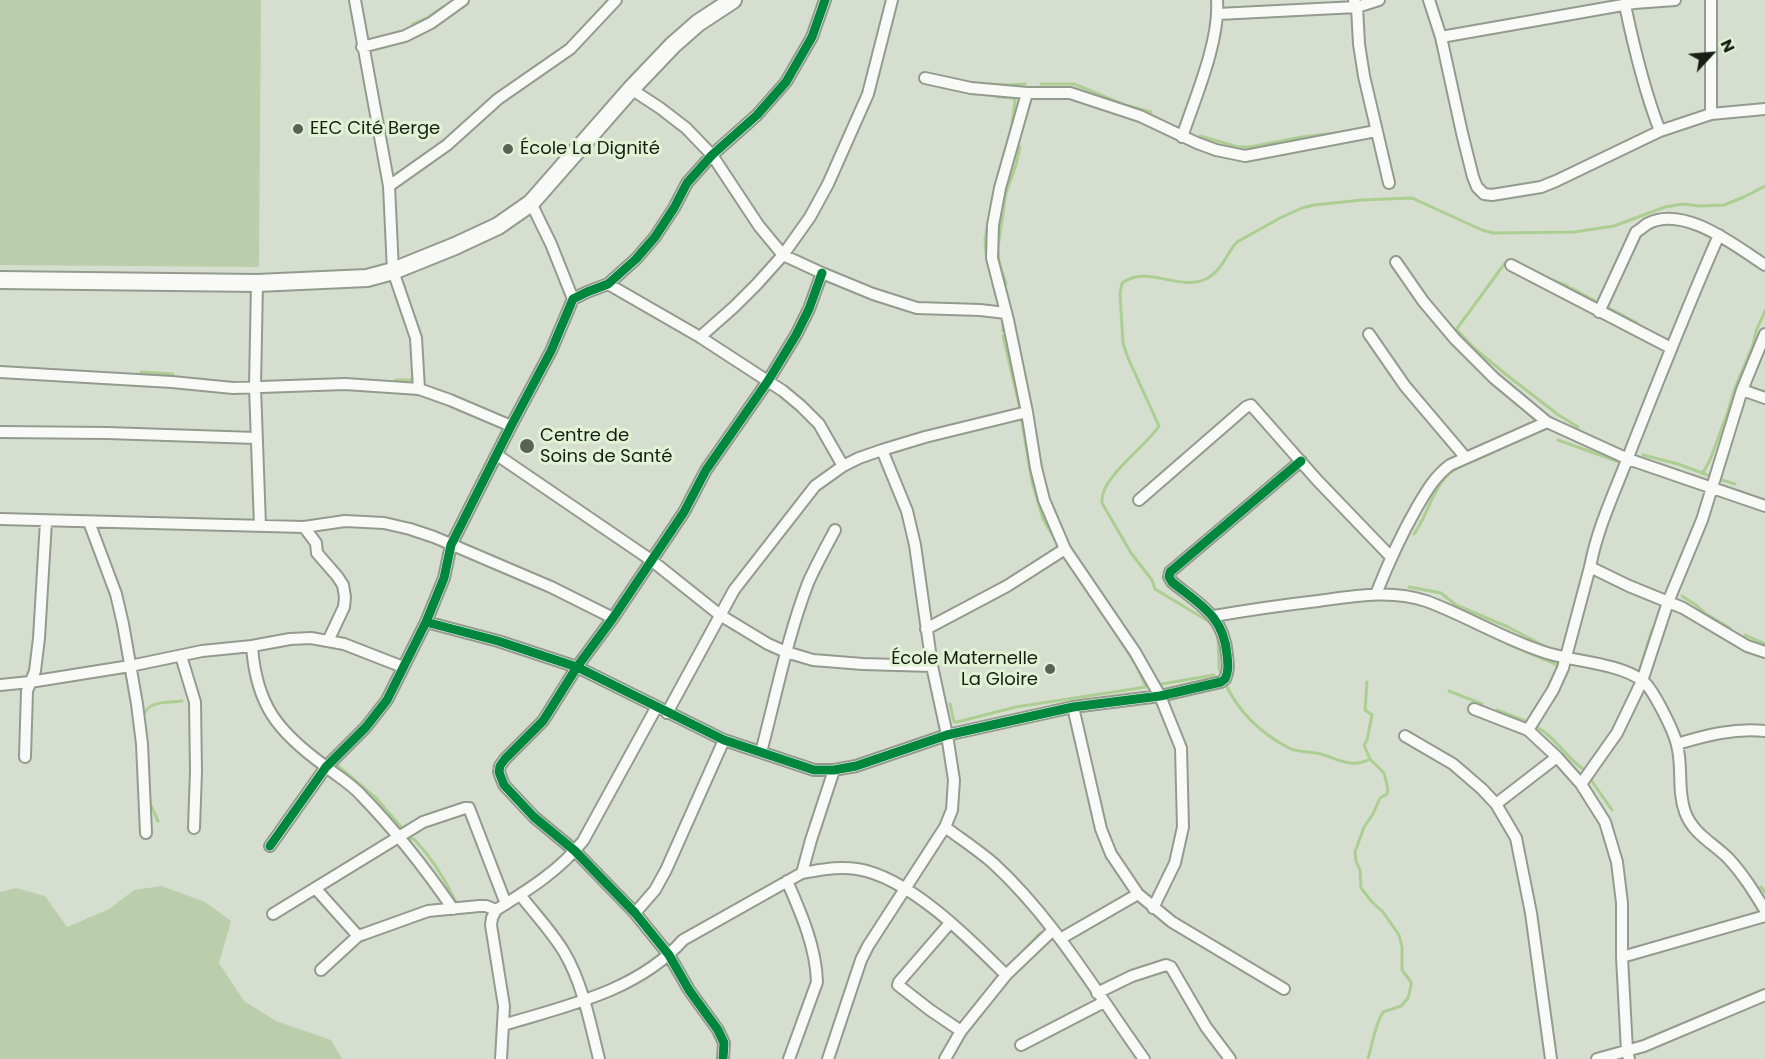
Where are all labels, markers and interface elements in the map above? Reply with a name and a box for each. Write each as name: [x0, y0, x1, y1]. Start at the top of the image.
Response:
north arrow: [1681, 24, 1741, 84]
text: N: [1715, 35, 1741, 56]
place label: EEC Cité Berge: [310, 118, 440, 140]
marker: EEC Cité Berge: [291, 122, 305, 136]
place label: École La Dignité: [520, 138, 660, 160]
marker: École La Dignité: [501, 142, 515, 156]
place label: Centre de Soins de Santé: [540, 425, 672, 468]
marker: Centre de Soins de Santé: [518, 437, 536, 455]
place label: École Maternelle La Gloire: [891, 648, 1038, 690]
marker: École Maternelle La Gloire: [1043, 662, 1057, 676]

